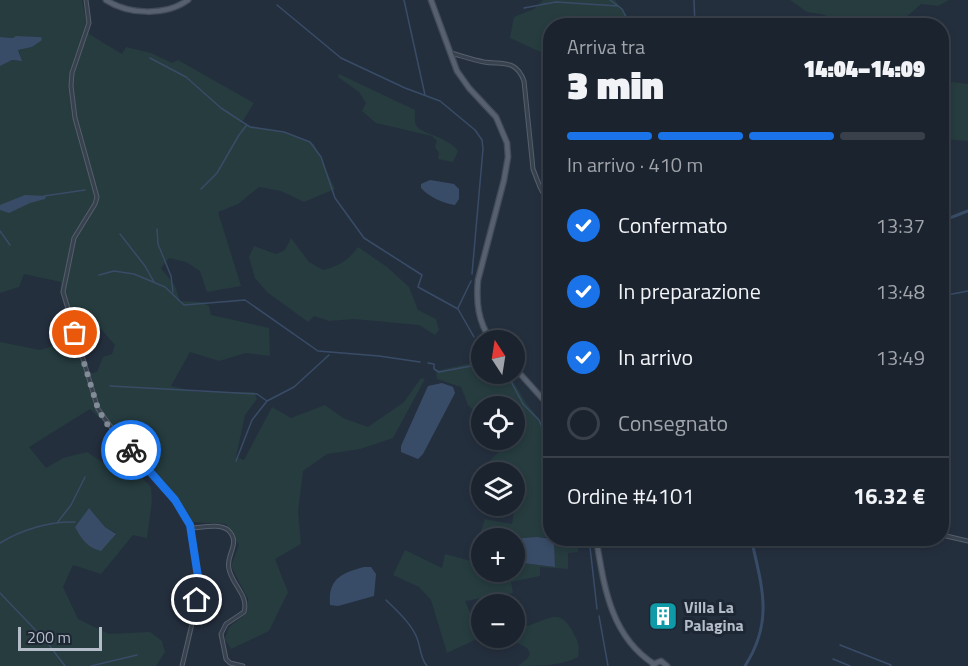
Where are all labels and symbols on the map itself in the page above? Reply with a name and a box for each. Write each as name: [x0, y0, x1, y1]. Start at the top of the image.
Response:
pin: [49, 307, 100, 358]
north arrow: [471, 330, 525, 384]
courier: [101, 420, 161, 480]
pin: [171, 574, 222, 625]
place label: Villa La Palagina: [684, 595, 744, 637]
building icon: Villa La Palagina: [647, 600, 679, 632]
scale bar: [18, 624, 102, 652]

